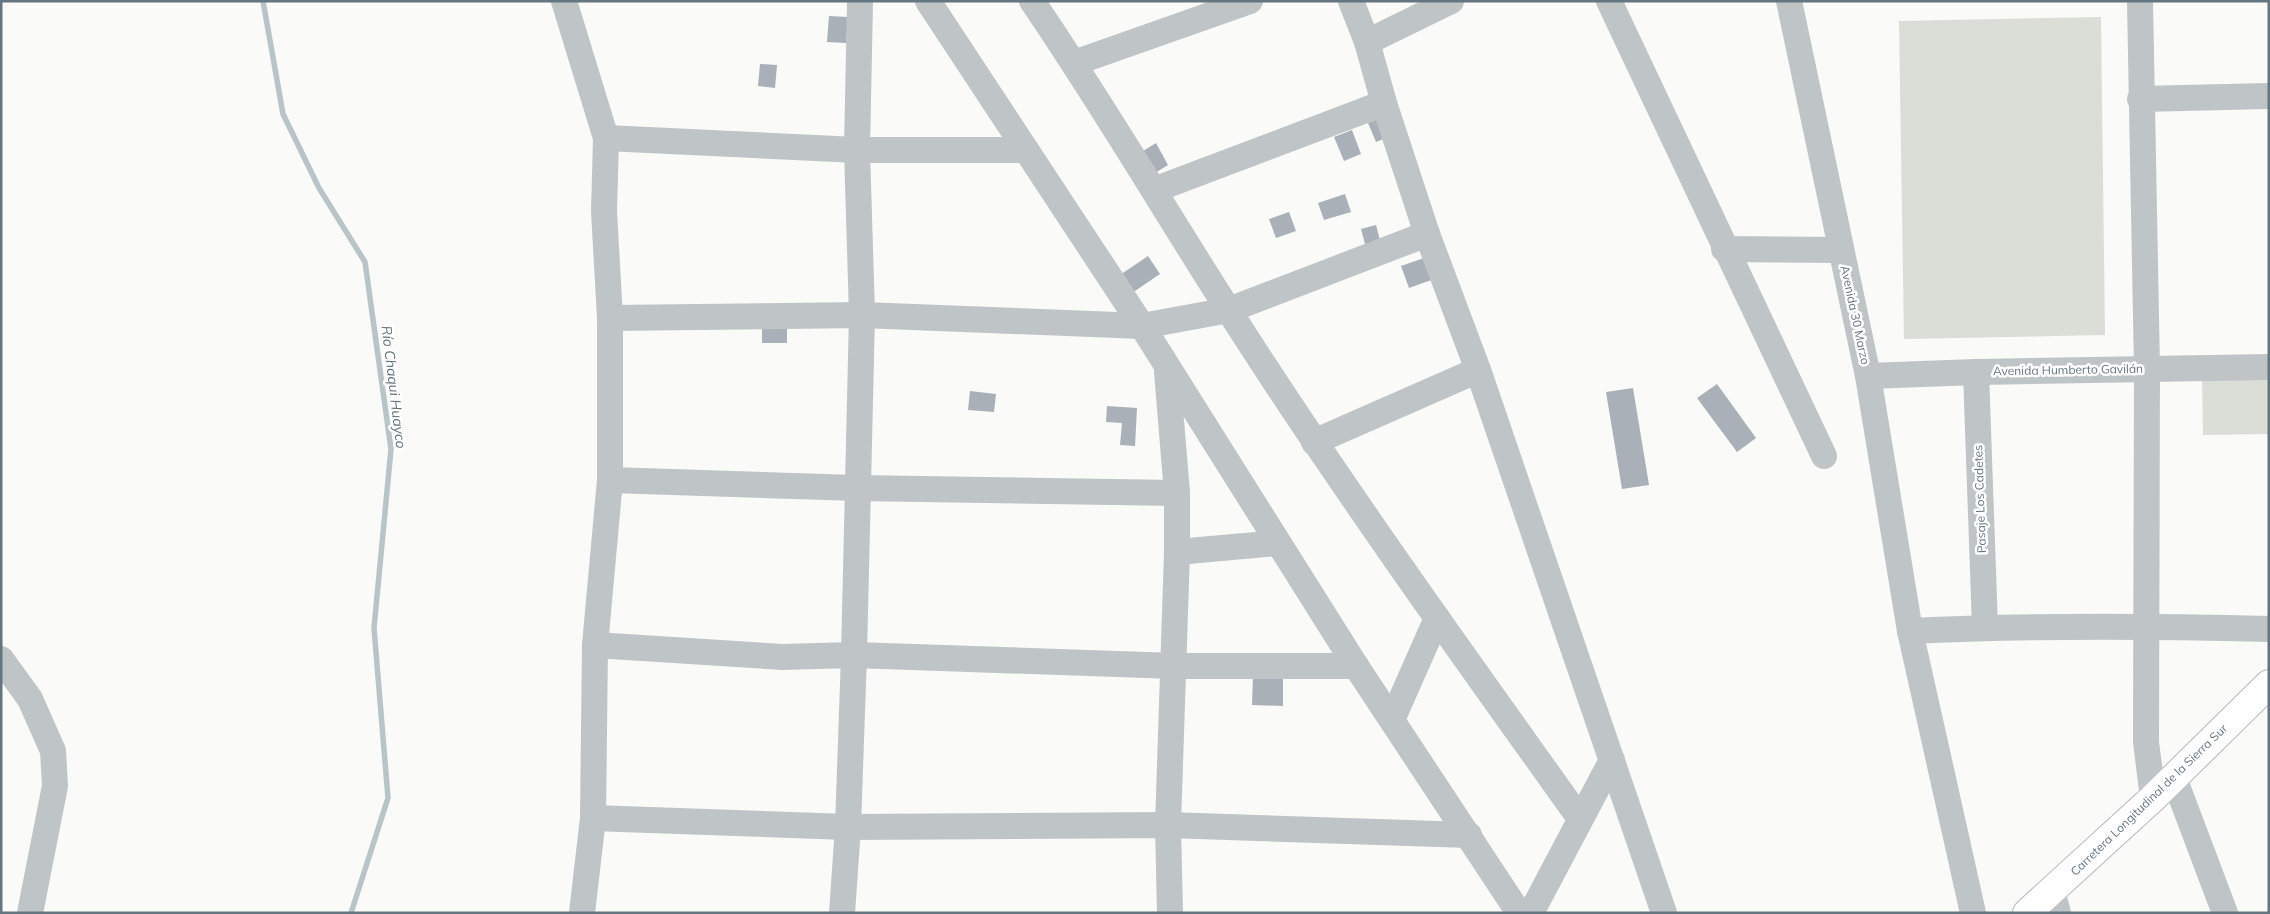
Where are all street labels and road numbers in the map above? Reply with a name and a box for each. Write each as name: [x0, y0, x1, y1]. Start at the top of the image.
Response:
street label: Avenida 30 Marzo: [1838, 264, 1873, 366]
street label: Avenida Humberto Gavilán: [1993, 361, 2143, 378]
street label: Pasaje Los Cadetes: [1970, 445, 1989, 553]
street label: Carretera Longitudinal de la Sierra Sur: [2067, 720, 2231, 879]

